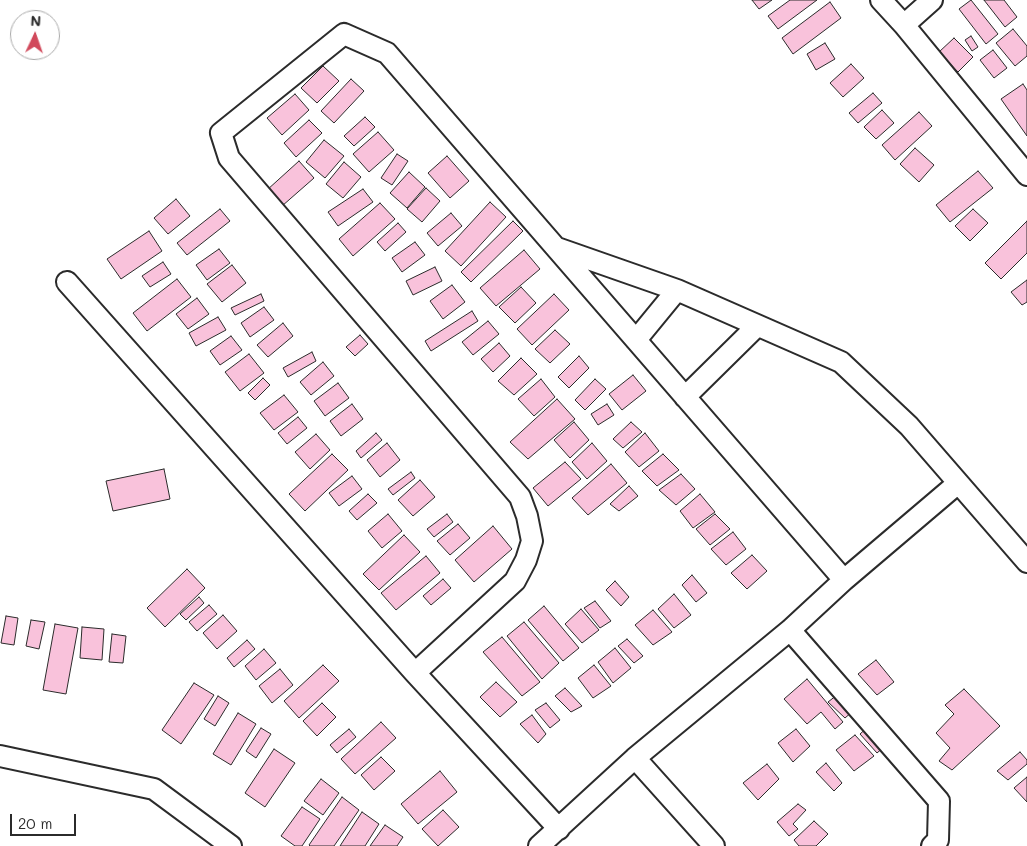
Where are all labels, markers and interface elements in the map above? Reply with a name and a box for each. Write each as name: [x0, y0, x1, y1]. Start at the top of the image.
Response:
north arrow: [10, 10, 60, 60]
text: N: [30, 11, 42, 30]
scale bar: [12, 804, 79, 836]
text: 20 m: [18, 813, 52, 833]

